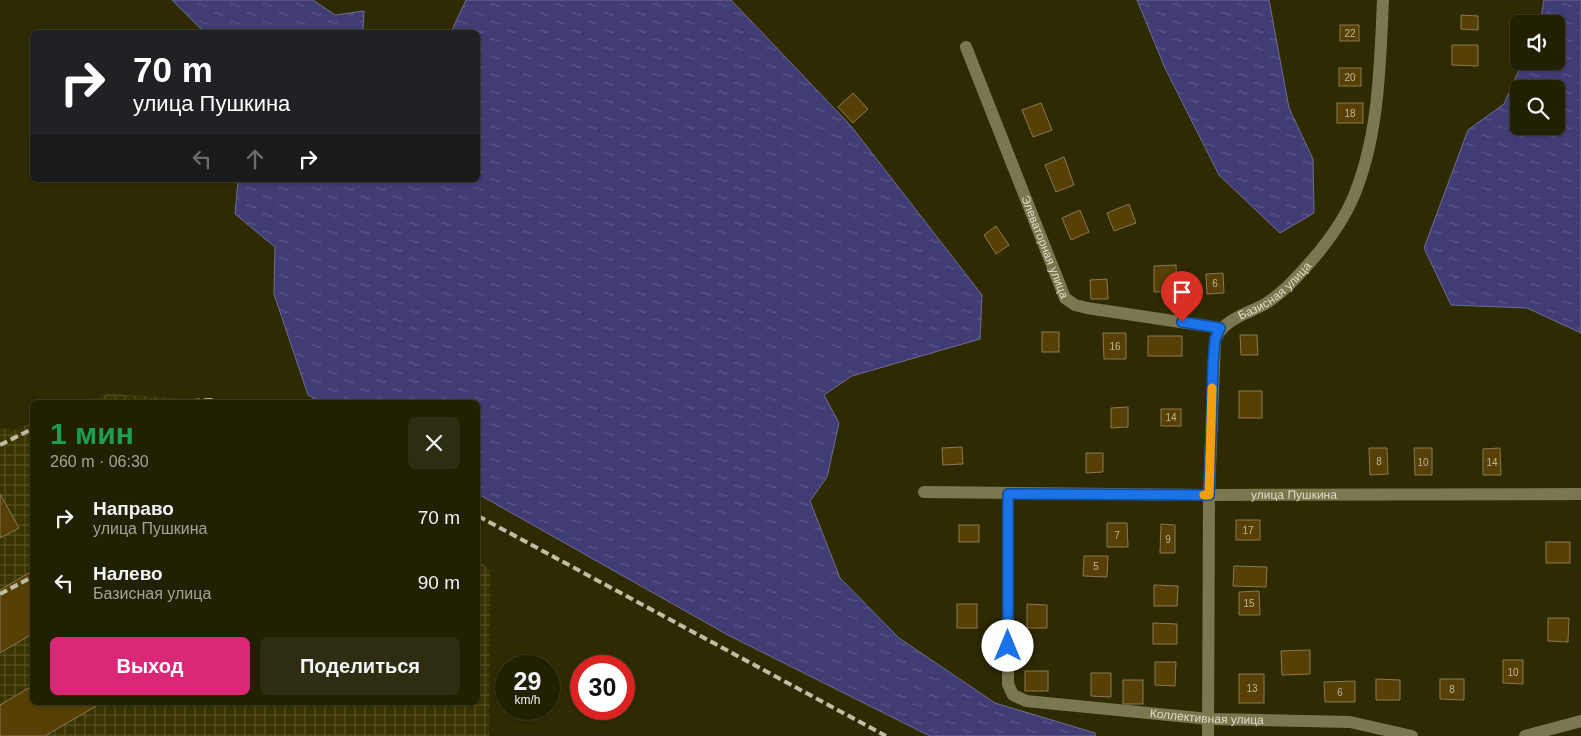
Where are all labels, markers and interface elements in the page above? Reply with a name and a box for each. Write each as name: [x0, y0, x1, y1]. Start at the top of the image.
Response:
map controls: [1510, 15, 1565, 135]
button: sound: [1510, 15, 1565, 70]
house number: 22: [1344, 28, 1356, 39]
icon: right: [50, 50, 115, 115]
text: 70 m: [133, 50, 213, 89]
house number: 20: [1344, 72, 1356, 83]
button: search: [1510, 80, 1565, 135]
text: улица Пушкина: [133, 91, 290, 116]
house number: 18: [1344, 108, 1356, 119]
icon: left: [188, 145, 216, 173]
icon: ahead: [241, 145, 269, 173]
icon: right: [294, 145, 322, 173]
street label: Элеваторная улица: [1018, 193, 1072, 301]
street label: Базисная улица: [1236, 259, 1314, 323]
pin: [1161, 271, 1203, 322]
icon: arrive: [1168, 278, 1196, 306]
house number: 6: [1212, 278, 1218, 289]
house number: 16: [1109, 341, 1121, 352]
house number: 14: [1165, 412, 1177, 423]
text: 1 мин: [50, 417, 134, 450]
button: close: [408, 417, 460, 469]
text: 260 m · 06:30: [50, 453, 149, 470]
house number: 8: [1376, 456, 1382, 467]
house number: 10: [1417, 457, 1429, 468]
house number: 14: [1486, 457, 1498, 468]
street label: улица Пушкина: [1251, 488, 1337, 502]
text: Направо: [93, 498, 174, 519]
icon: right: [50, 504, 78, 532]
text: 70 m: [418, 507, 460, 528]
text: улица Пушкина: [93, 520, 207, 537]
house number: 17: [1242, 525, 1254, 536]
house number: 7: [1114, 530, 1120, 541]
house number: 9: [1165, 534, 1171, 545]
house number: 5: [1093, 561, 1099, 572]
text: Налево: [93, 563, 163, 584]
icon: left: [50, 569, 78, 597]
text: 90 m: [418, 572, 460, 593]
text: Базисная улица: [93, 585, 211, 602]
house number: 15: [1243, 598, 1255, 609]
position arrow: [981, 619, 1033, 671]
button: Выход: [50, 637, 250, 695]
button: Поделиться: [260, 637, 460, 695]
speed limit sign: 30: [570, 655, 635, 720]
text: 29: [514, 667, 541, 695]
house number: 10: [1507, 667, 1519, 678]
house number: 13: [1246, 683, 1258, 694]
house number: 8: [1449, 684, 1455, 695]
house number: 6: [1337, 687, 1343, 698]
text: km/h: [514, 693, 541, 707]
street label: Коллективная улица: [1149, 706, 1264, 727]

